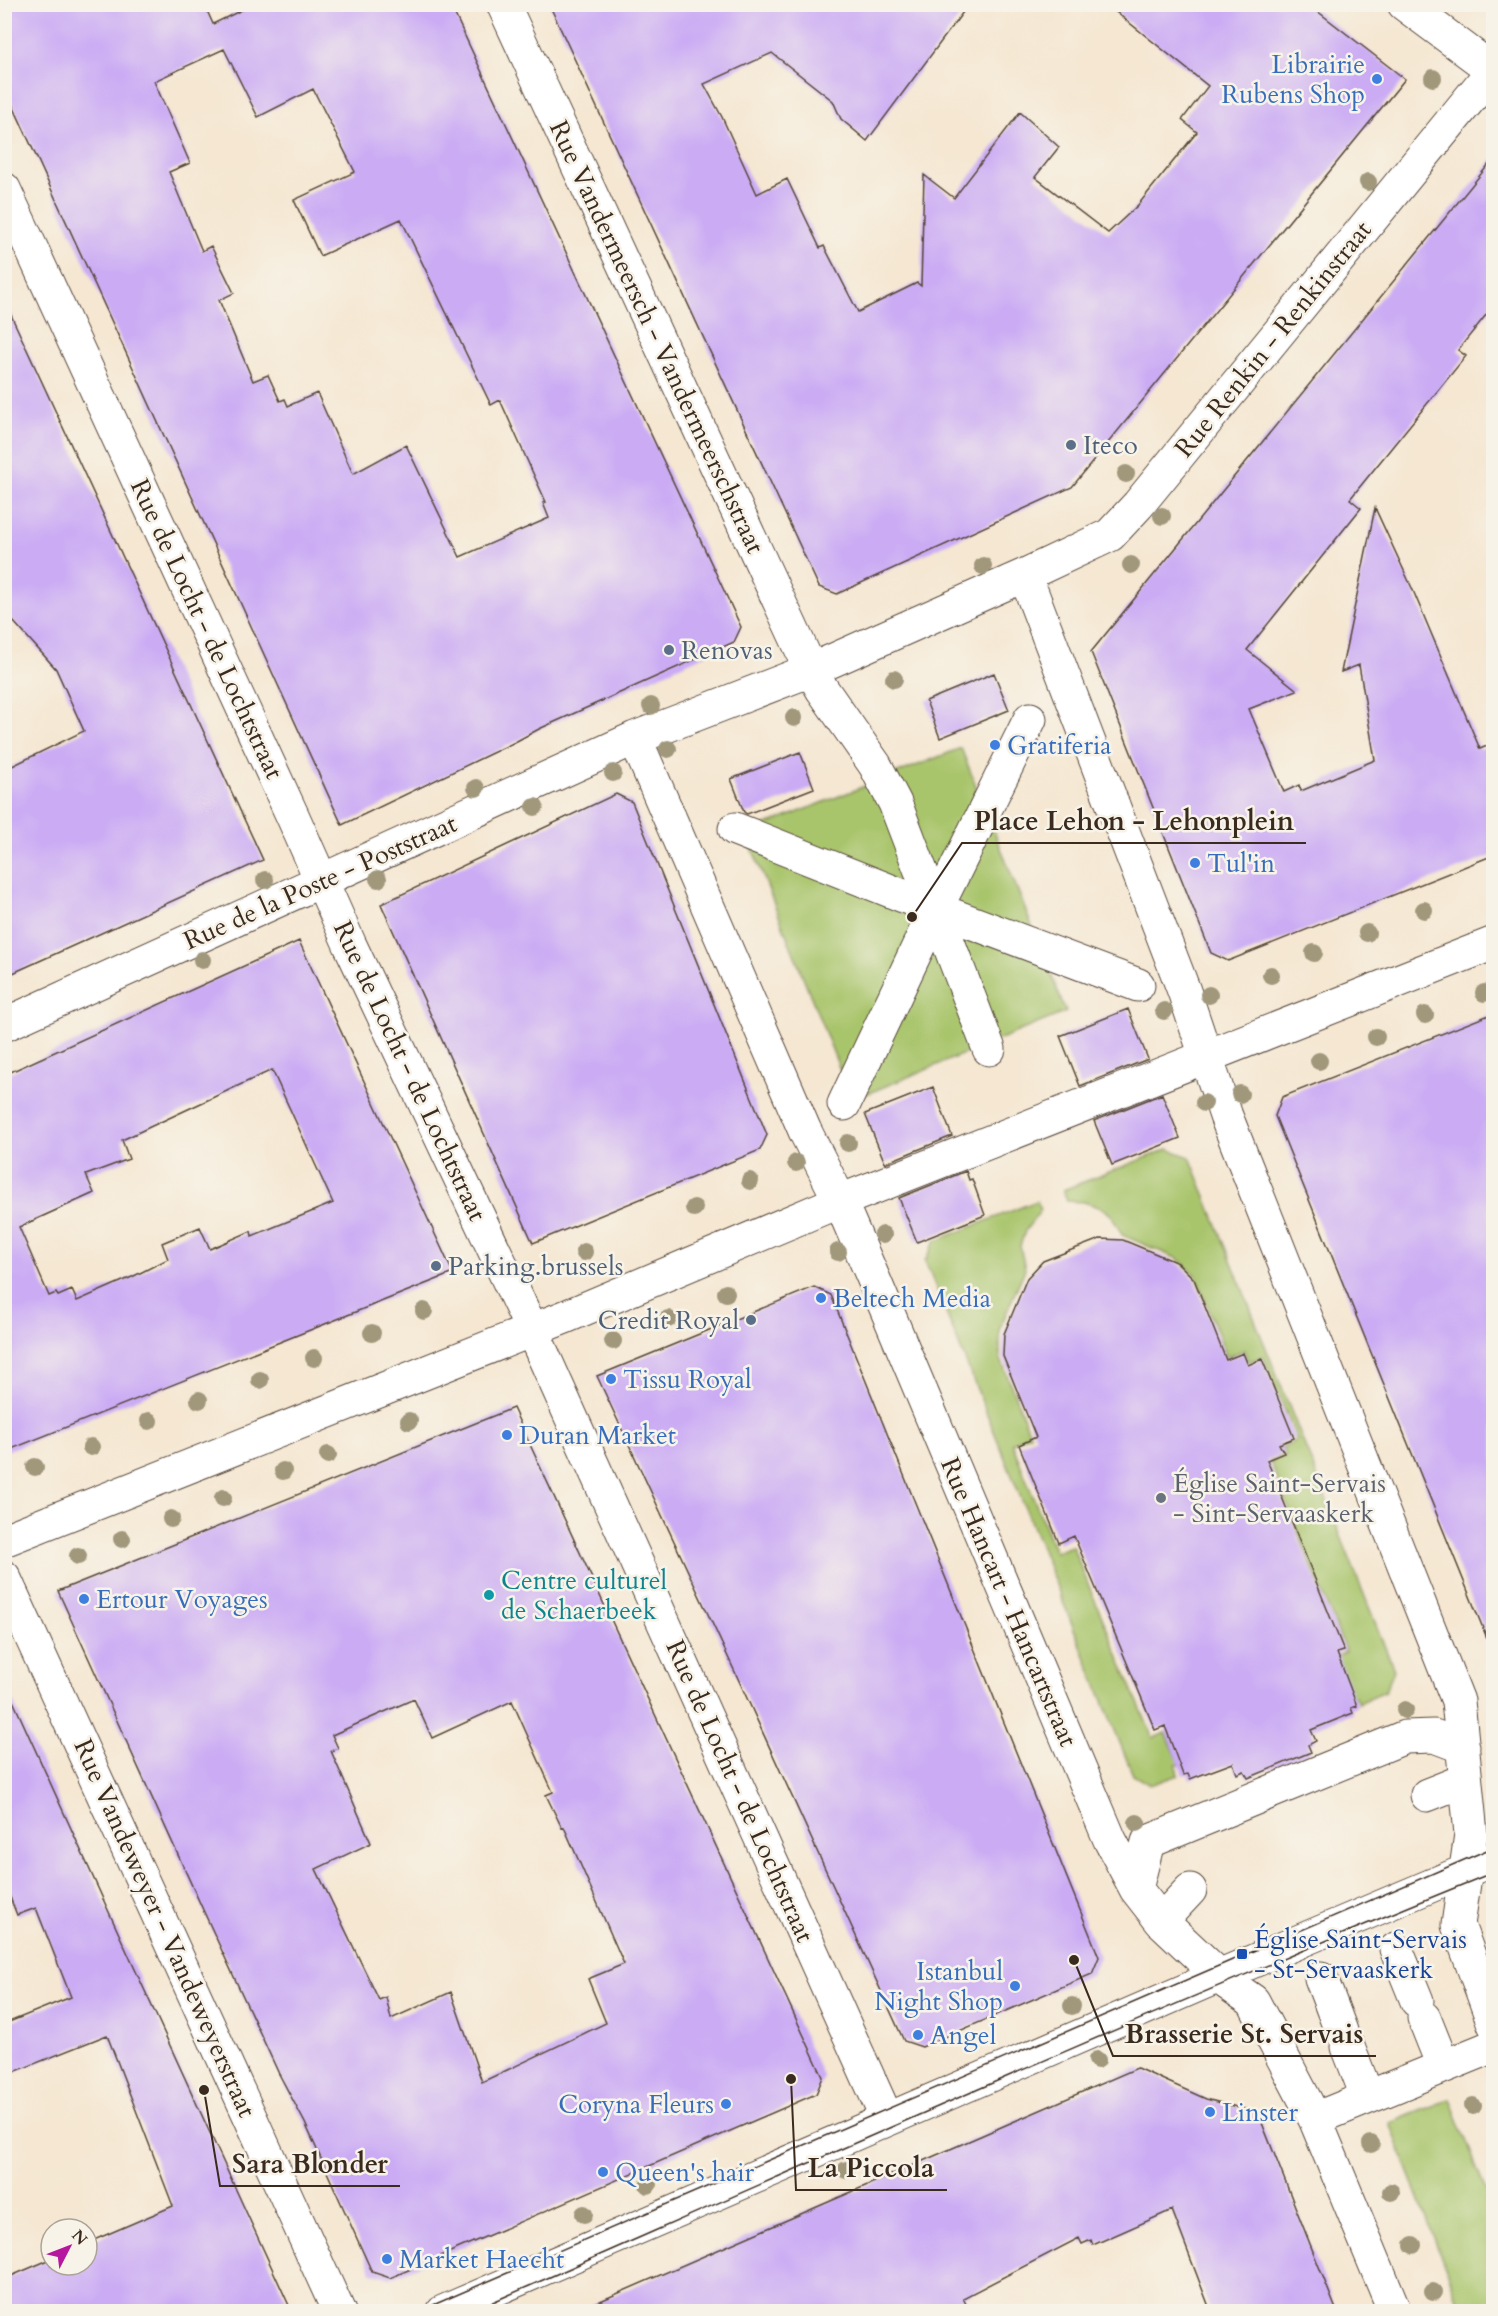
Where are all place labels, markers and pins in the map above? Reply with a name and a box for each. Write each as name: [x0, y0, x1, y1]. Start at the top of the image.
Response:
place label: Librairie Rubens Shop: [1221, 47, 1365, 112]
marker: Librairie Rubens Shop: [1370, 72, 1384, 86]
place label: Iteco: [1083, 428, 1138, 463]
marker: Iteco: [1064, 438, 1078, 452]
place label: Renovas: [681, 633, 773, 668]
marker: Renovas: [662, 643, 676, 657]
place label: Gratiferia: [1007, 728, 1112, 763]
marker: Gratiferia: [988, 738, 1002, 752]
callout: Place Lehon - Lehonplein: [962, 798, 1306, 843]
place label: Tul'in: [1207, 846, 1275, 881]
marker: Tul'in: [1188, 856, 1202, 870]
place label: Parking.brussels: [448, 1249, 624, 1284]
marker: Parking.brussels: [429, 1259, 443, 1273]
place label: Beltech Media: [833, 1281, 991, 1316]
marker: Beltech Media: [814, 1291, 828, 1305]
place label: Credit Royal: [598, 1303, 739, 1338]
marker: Credit Royal: [744, 1313, 758, 1327]
place label: Tissu Royal: [623, 1362, 752, 1397]
marker: Tissu Royal: [604, 1372, 618, 1386]
place label: Duran Market: [519, 1418, 676, 1453]
marker: Duran Market: [500, 1428, 514, 1442]
place label: Église Saint-Servais - Sint-Servaaskerk: [1173, 1466, 1386, 1531]
marker: Église Saint-Servais - Sint-Servaaskerk: [1154, 1491, 1168, 1505]
place label: Centre culturel de Schaerbeek: [501, 1563, 667, 1628]
place label: Ertour Voyages: [96, 1582, 268, 1617]
marker: Centre culturel de Schaerbeek: [482, 1588, 496, 1602]
marker: Ertour Voyages: [77, 1592, 91, 1606]
place label: Église Saint-Servais - St-Servaaskerk: [1254, 1922, 1467, 1987]
marker: Église Saint-Servais - St-Servaaskerk: [1235, 1947, 1249, 1961]
place label: Istanbul Night Shop: [874, 1954, 1003, 2019]
marker: Istanbul Night Shop: [1008, 1979, 1022, 1993]
callout: Brasserie St. Servais: [1113, 2011, 1376, 2056]
place label: Angel: [930, 2018, 997, 2053]
marker: Angel: [911, 2028, 925, 2042]
place label: Coryna Fleurs: [558, 2087, 714, 2122]
place label: Linster: [1222, 2095, 1299, 2130]
marker: Coryna Fleurs: [719, 2097, 733, 2111]
marker: Linster: [1203, 2105, 1217, 2119]
callout: Sara Blonder: [220, 2141, 400, 2186]
callout: La Piccola: [796, 2145, 947, 2190]
place label: Queen's hair: [615, 2155, 754, 2190]
marker: Queen's hair: [596, 2165, 610, 2179]
place label: Market Haecht: [399, 2242, 564, 2277]
marker: Market Haecht: [380, 2252, 394, 2266]

